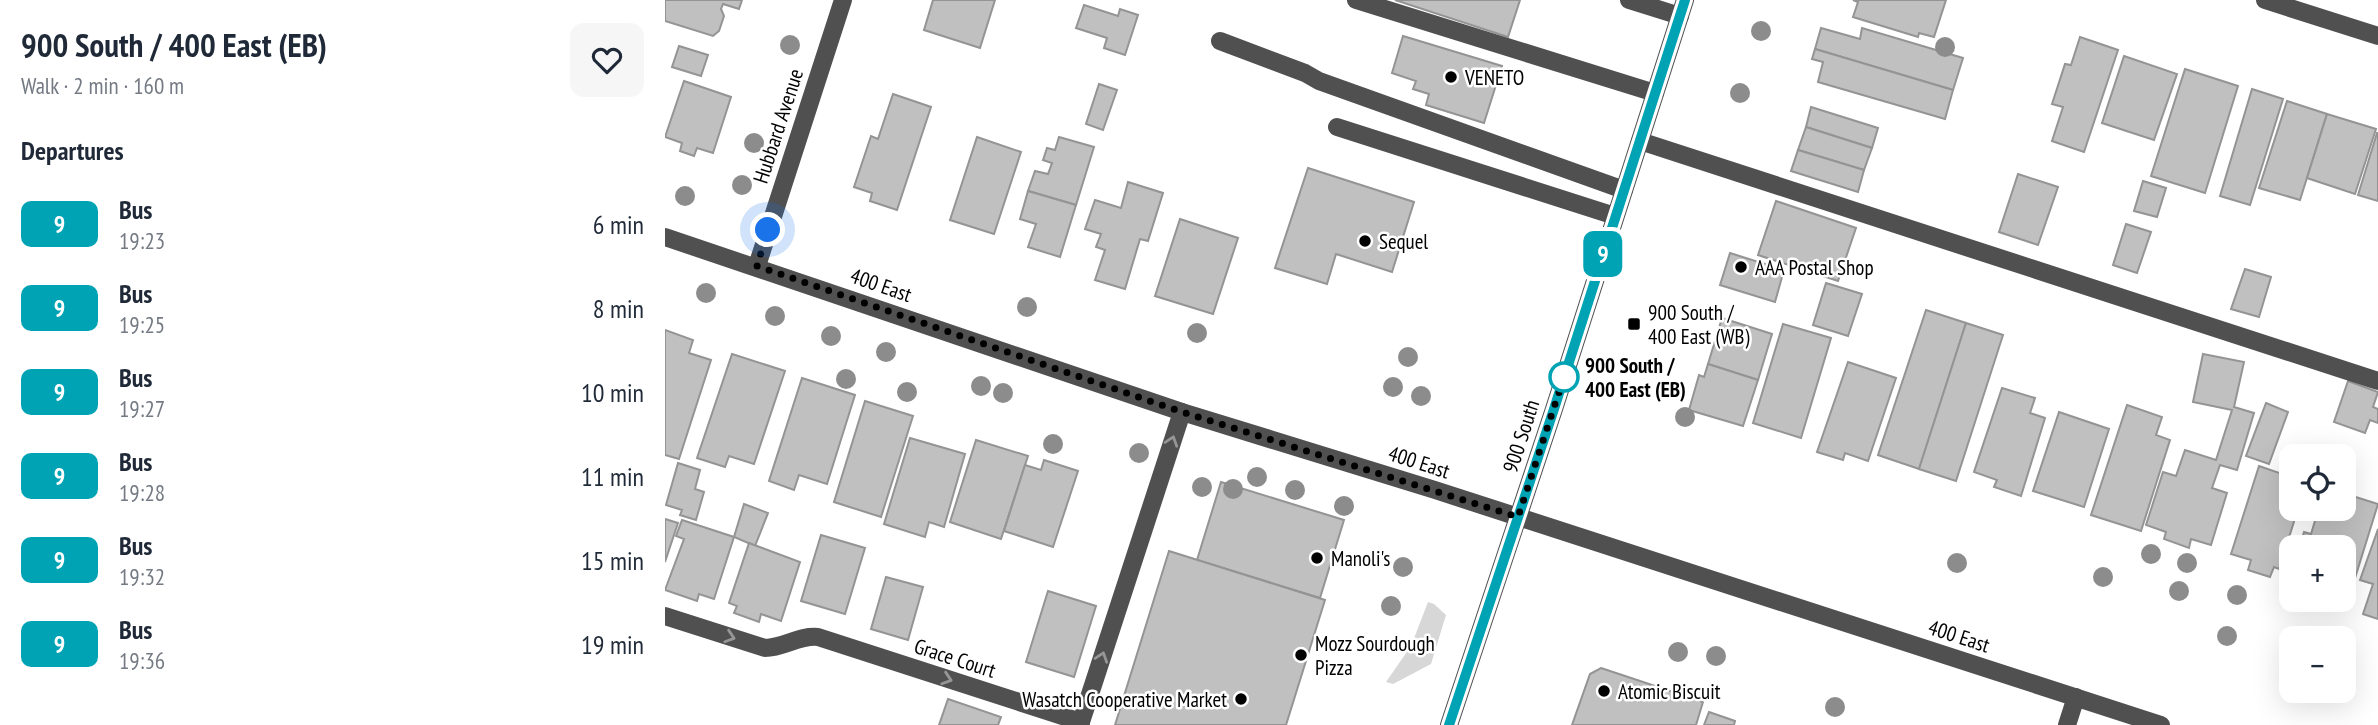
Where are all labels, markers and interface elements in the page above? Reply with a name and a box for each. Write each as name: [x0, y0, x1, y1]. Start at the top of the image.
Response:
text: 900 South / 400 East (EB): [21, 23, 327, 66]
button: heart: [570, 23, 644, 97]
place label: VENETO: [1464, 64, 1524, 91]
street label: Hubbard Avenue: [747, 65, 809, 187]
marker: VENETO: [1443, 69, 1459, 85]
text: Walk · 2 min · 160 m: [21, 71, 184, 100]
text: Departures: [21, 134, 124, 167]
text: Bus: [119, 193, 152, 226]
text: 9: [54, 208, 65, 239]
text: 6 min: [593, 208, 644, 241]
your location: [750, 212, 785, 247]
text: 19:23: [119, 226, 165, 255]
place label: Sequel: [1379, 228, 1428, 255]
line badge: 9: [1580, 231, 1626, 277]
marker: Sequel: [1357, 233, 1373, 249]
text: 9: [1597, 238, 1609, 269]
place label: AAA Postal Shop: [1755, 254, 1874, 281]
marker: AAA Postal Shop: [1733, 259, 1749, 275]
street label: 400 East: [847, 262, 915, 308]
text: Bus: [119, 277, 152, 310]
text: 9: [54, 292, 65, 323]
text: 8 min: [593, 292, 644, 325]
place label: 900 South / 400 East (WB): [1648, 299, 1749, 350]
text: 19:25: [119, 310, 165, 339]
marker: 900 South / 400 East (WB): [1626, 316, 1642, 332]
place label: 900 South / 400 East (EB): [1585, 352, 1686, 403]
text: Bus: [119, 361, 152, 394]
marker: 900 South / 400 East (EB): [1549, 362, 1579, 392]
text: 9: [54, 376, 65, 407]
text: 10 min: [581, 376, 644, 409]
text: 19:27: [119, 394, 165, 423]
street label: 900 South: [1497, 396, 1545, 476]
one-way arrow: [1164, 435, 1178, 447]
street label: 400 East: [1385, 439, 1453, 485]
map controls: [2279, 444, 2356, 703]
button: locate: [2279, 444, 2356, 521]
text: Bus: [119, 445, 152, 478]
text: 9: [54, 460, 65, 491]
text: 11 min: [581, 460, 644, 493]
text: 19:28: [119, 478, 165, 507]
text: Bus: [119, 529, 152, 562]
button: +: [2279, 535, 2356, 612]
text: 9: [54, 544, 65, 575]
text: 15 min: [581, 544, 644, 577]
place label: Manoli's: [1331, 545, 1390, 572]
marker: Manoli's: [1309, 550, 1325, 566]
text: 19:32: [119, 562, 165, 591]
text: Bus: [119, 613, 152, 646]
street label: 400 East: [1925, 613, 1993, 659]
button: −: [2279, 626, 2356, 703]
text: 9: [54, 628, 65, 659]
text: 19 min: [581, 628, 644, 661]
one-way arrow: [723, 629, 736, 643]
place label: Mozz Sourdough Pizza: [1315, 630, 1435, 681]
street label: Grace Court: [911, 632, 999, 684]
text: 19:36: [119, 646, 165, 675]
marker: Mozz Sourdough Pizza: [1293, 647, 1309, 663]
one-way arrow: [1094, 651, 1108, 664]
one-way arrow: [940, 671, 952, 685]
place label: Atomic Biscuit: [1618, 678, 1721, 705]
marker: Atomic Biscuit: [1596, 683, 1612, 699]
place label: Wasatch Cooperative Market: [1022, 686, 1227, 713]
marker: Wasatch Cooperative Market: [1233, 691, 1249, 707]

